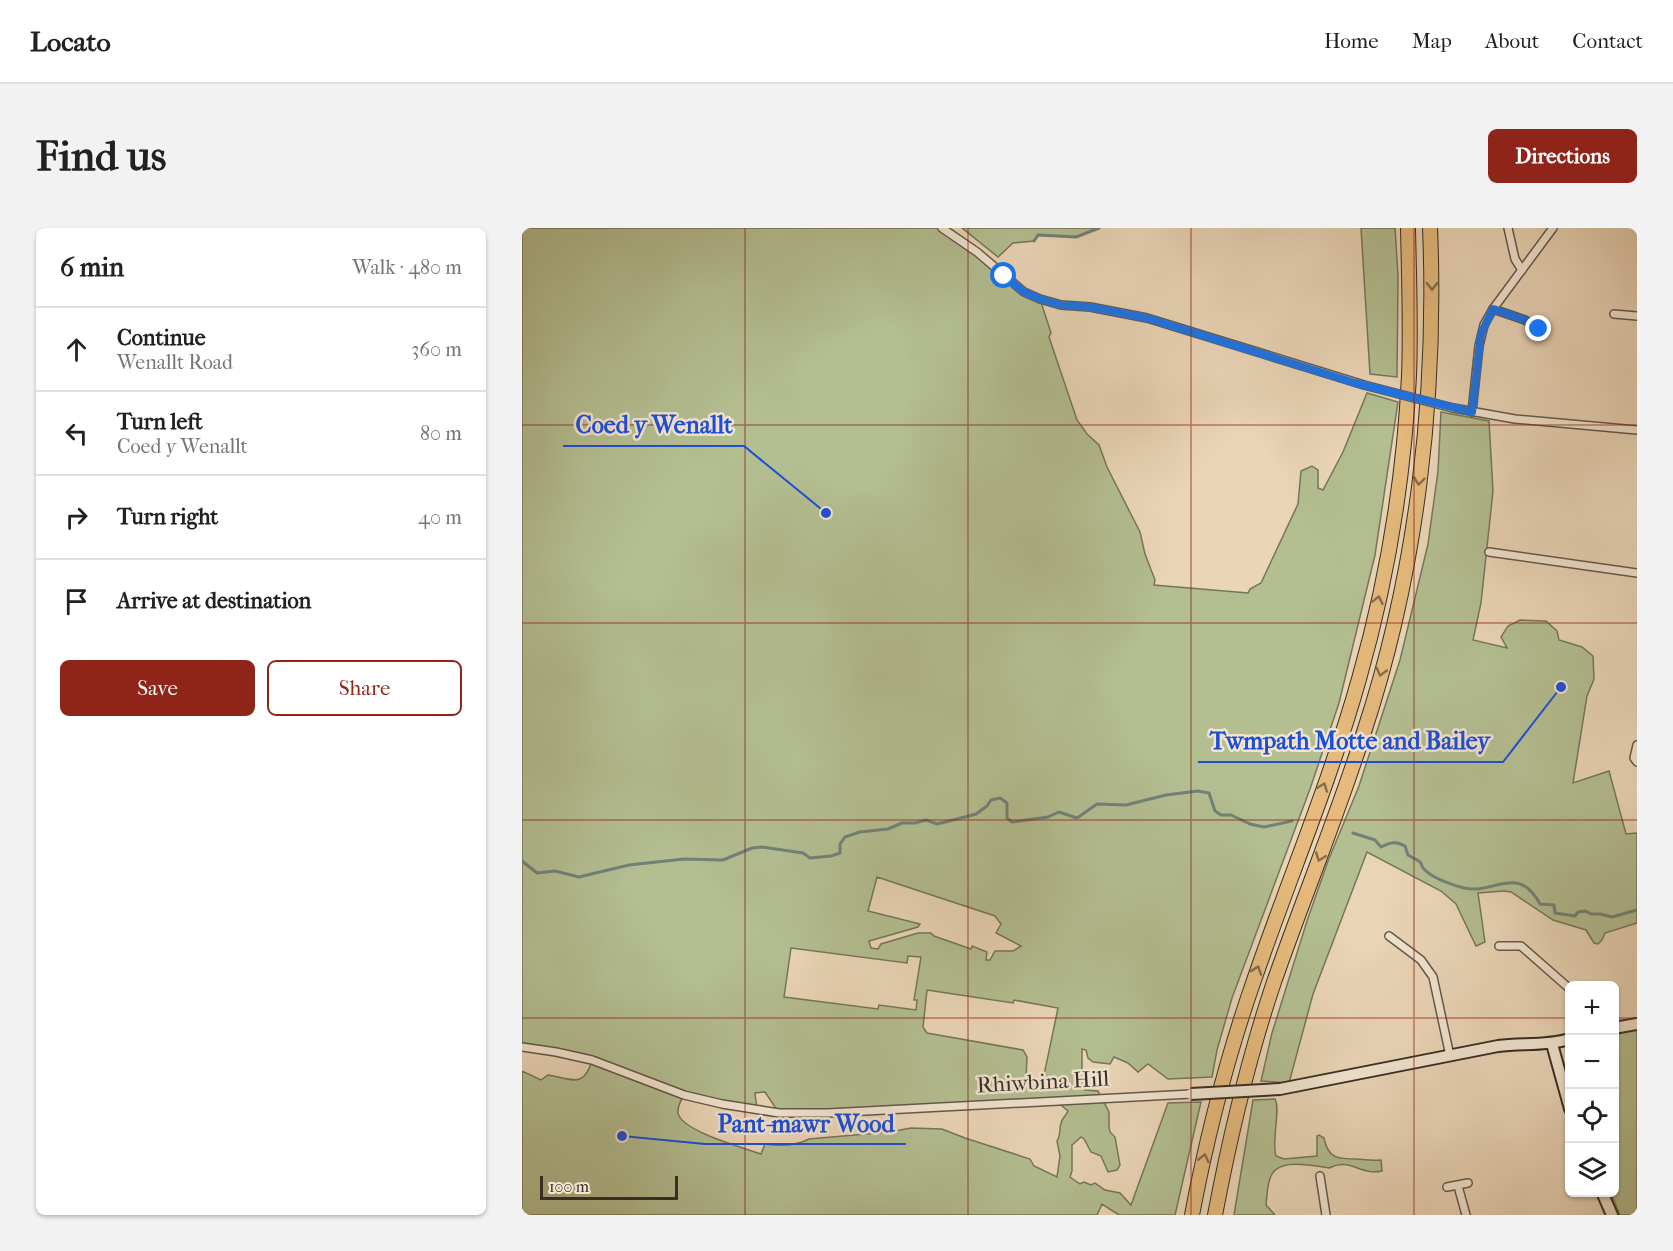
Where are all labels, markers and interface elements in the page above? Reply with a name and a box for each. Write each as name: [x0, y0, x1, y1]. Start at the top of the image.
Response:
text: Locato: [30, 25, 111, 58]
text: Home: [1324, 29, 1379, 53]
text: Map: [1412, 29, 1452, 53]
text: About: [1485, 29, 1539, 53]
text: Contact: [1572, 29, 1643, 53]
button: Directions: [1488, 129, 1637, 183]
text: Find us: [36, 132, 166, 181]
text: 6 min: [60, 252, 124, 283]
text: Walk · 480 m: [352, 256, 462, 279]
route start: [990, 262, 1016, 288]
one-way arrow: [1426, 282, 1438, 291]
route end: [1525, 315, 1551, 341]
text: Continue: [117, 325, 206, 351]
icon: ahead: [60, 333, 93, 366]
text: 360 m: [411, 338, 462, 361]
text: Wenallt Road: [117, 351, 233, 374]
callout: Coed y Wenallt: [563, 404, 744, 446]
text: Turn left: [117, 409, 203, 435]
text: Coed y Wenallt: [576, 411, 733, 439]
icon: left: [60, 417, 93, 450]
text: 80 m: [420, 422, 462, 445]
text: Coed y Wenallt: [117, 435, 248, 458]
one-way arrow: [1413, 476, 1425, 485]
icon: right: [60, 501, 93, 534]
text: Turn right: [117, 504, 218, 530]
text: 40 m: [418, 506, 462, 529]
icon: arrive: [60, 585, 93, 618]
text: Arrive at destination: [117, 588, 311, 614]
one-way arrow: [1371, 595, 1384, 605]
button: Save: [60, 660, 255, 716]
button: Share: [267, 660, 462, 716]
one-way arrow: [1376, 666, 1388, 677]
callout: Twmpath Motte and Bailey: [1198, 720, 1503, 762]
text: Twmpath Motte and Bailey: [1209, 727, 1491, 755]
one-way arrow: [1316, 782, 1329, 793]
one-way arrow: [1314, 851, 1327, 862]
one-way arrow: [1250, 965, 1263, 976]
map controls: [1565, 981, 1619, 1197]
button: +: [1565, 981, 1619, 1035]
button: −: [1565, 1035, 1619, 1089]
street label: Rhiwbina Hill: [976, 1066, 1110, 1098]
button: locate: [1565, 1089, 1619, 1143]
callout: Pant-mawr Wood: [705, 1102, 906, 1144]
text: Pant-mawr Wood: [717, 1110, 895, 1138]
button: layers: [1565, 1143, 1619, 1197]
one-way arrow: [1197, 1153, 1210, 1163]
scale bar: [540, 1173, 678, 1200]
text: 100 m: [549, 1177, 589, 1196]

